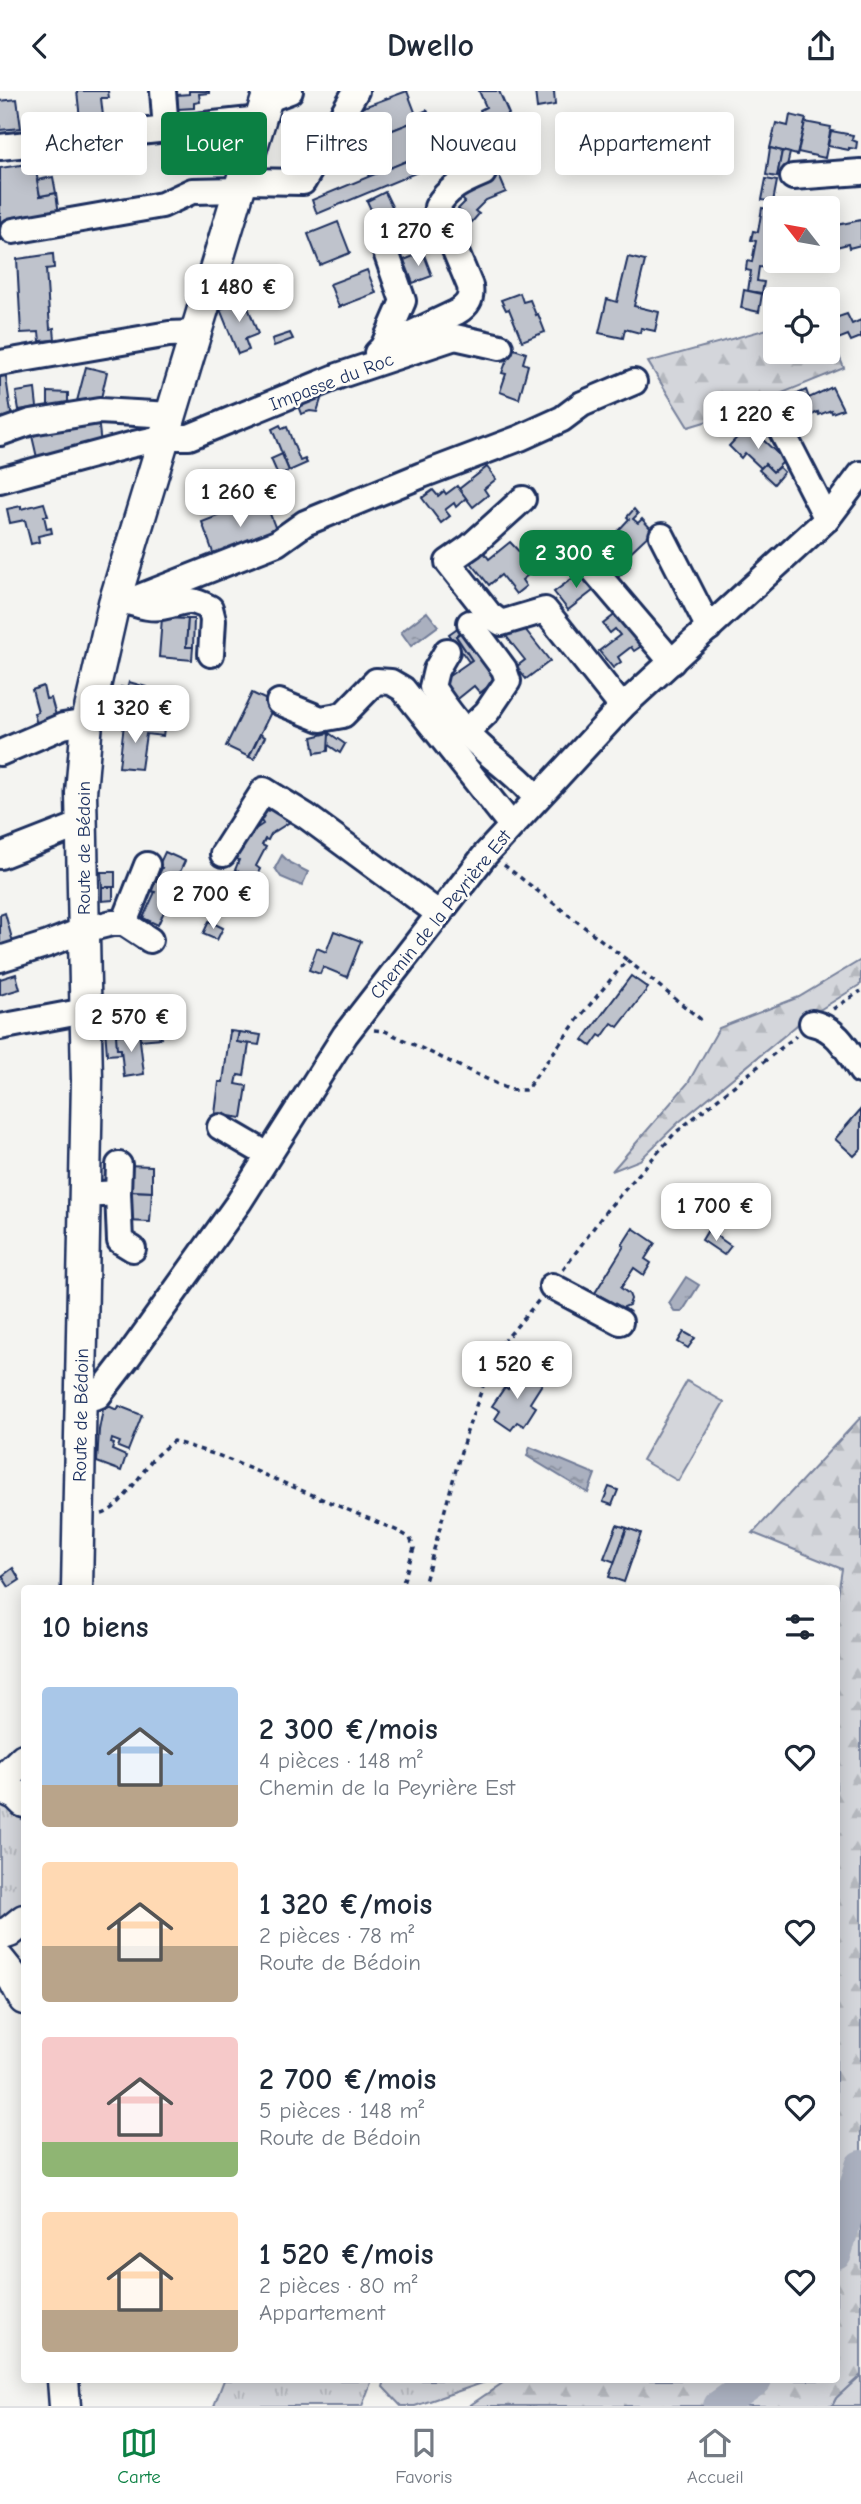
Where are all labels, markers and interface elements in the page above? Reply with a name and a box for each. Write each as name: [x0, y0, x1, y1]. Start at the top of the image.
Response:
icon: back: [21, 27, 59, 65]
text: Dwello: [387, 27, 474, 64]
icon: share: [802, 27, 840, 65]
chip: Acheter: [21, 112, 147, 175]
chip: Louer: [161, 112, 267, 175]
chip: Filtres: [281, 112, 392, 175]
chip: Nouveau: [406, 112, 541, 175]
chip: Appartement: [555, 112, 734, 175]
north arrow: [763, 196, 840, 273]
map controls: [763, 196, 840, 364]
pin: 1 270 €: [353, 209, 483, 268]
text: 1 270 €: [380, 217, 456, 244]
pin: 1 480 €: [174, 265, 304, 324]
text: 1 480 €: [201, 273, 277, 300]
button: locate: [763, 287, 840, 364]
street label: Impasse du Roc: [266, 348, 397, 416]
pin: 1 220 €: [693, 391, 823, 451]
text: 1 220 €: [719, 400, 797, 427]
pin: 1 260 €: [175, 469, 305, 529]
text: 1 260 €: [201, 478, 279, 505]
pin: 2 300 €: [511, 531, 641, 590]
text: 2 300 €: [535, 539, 617, 566]
pin: 1 320 €: [70, 685, 200, 745]
text: 1 320 €: [96, 694, 174, 721]
street label: Route de Bédoin: [73, 781, 95, 915]
street label: Chemin de la Peyrière Est: [366, 825, 516, 1004]
pin: 2 700 €: [148, 871, 278, 931]
text: 2 700 €: [173, 880, 253, 907]
pin: 2 570 €: [66, 995, 196, 1054]
text: 2 570 €: [91, 1003, 171, 1030]
pin: 1 700 €: [651, 1183, 781, 1243]
text: 1 700 €: [677, 1192, 755, 1219]
pin: 1 520 €: [452, 1341, 582, 1401]
street label: Route de Bédoin: [69, 1348, 93, 1482]
text: 1 520 €: [478, 1350, 556, 1377]
icon: filters: [781, 1608, 819, 1646]
text: 10 biens: [42, 1610, 148, 1645]
text: 2 300 €/mois: [259, 1712, 438, 1747]
icon: home: [98, 1715, 182, 1799]
icon: heart: [781, 1738, 819, 1776]
text: 4 pièces · 148 m²: [259, 1747, 423, 1774]
text: Chemin de la Peyrière Est: [259, 1774, 515, 1801]
text: 1 320 €/mois: [259, 1887, 432, 1922]
icon: home: [98, 1890, 182, 1974]
icon: heart: [781, 1913, 819, 1951]
text: 2 pièces · 78 m²: [259, 1922, 414, 1949]
text: Route de Bédoin: [259, 1949, 421, 1976]
text: 2 700 €/mois: [259, 2062, 436, 2097]
icon: home: [98, 2065, 182, 2149]
icon: heart: [781, 2088, 819, 2126]
text: 5 pièces · 148 m²: [259, 2097, 424, 2124]
text: Route de Bédoin: [259, 2124, 421, 2151]
text: 1 520 €/mois: [259, 2237, 433, 2272]
icon: home: [98, 2240, 182, 2324]
icon: heart: [781, 2263, 819, 2301]
text: 2 pièces · 80 m²: [259, 2272, 418, 2299]
text: Appartement: [259, 2299, 385, 2326]
tab: Carte: [117, 2424, 161, 2488]
tab: Favoris: [395, 2424, 452, 2488]
tab: Accueil: [687, 2424, 744, 2488]

